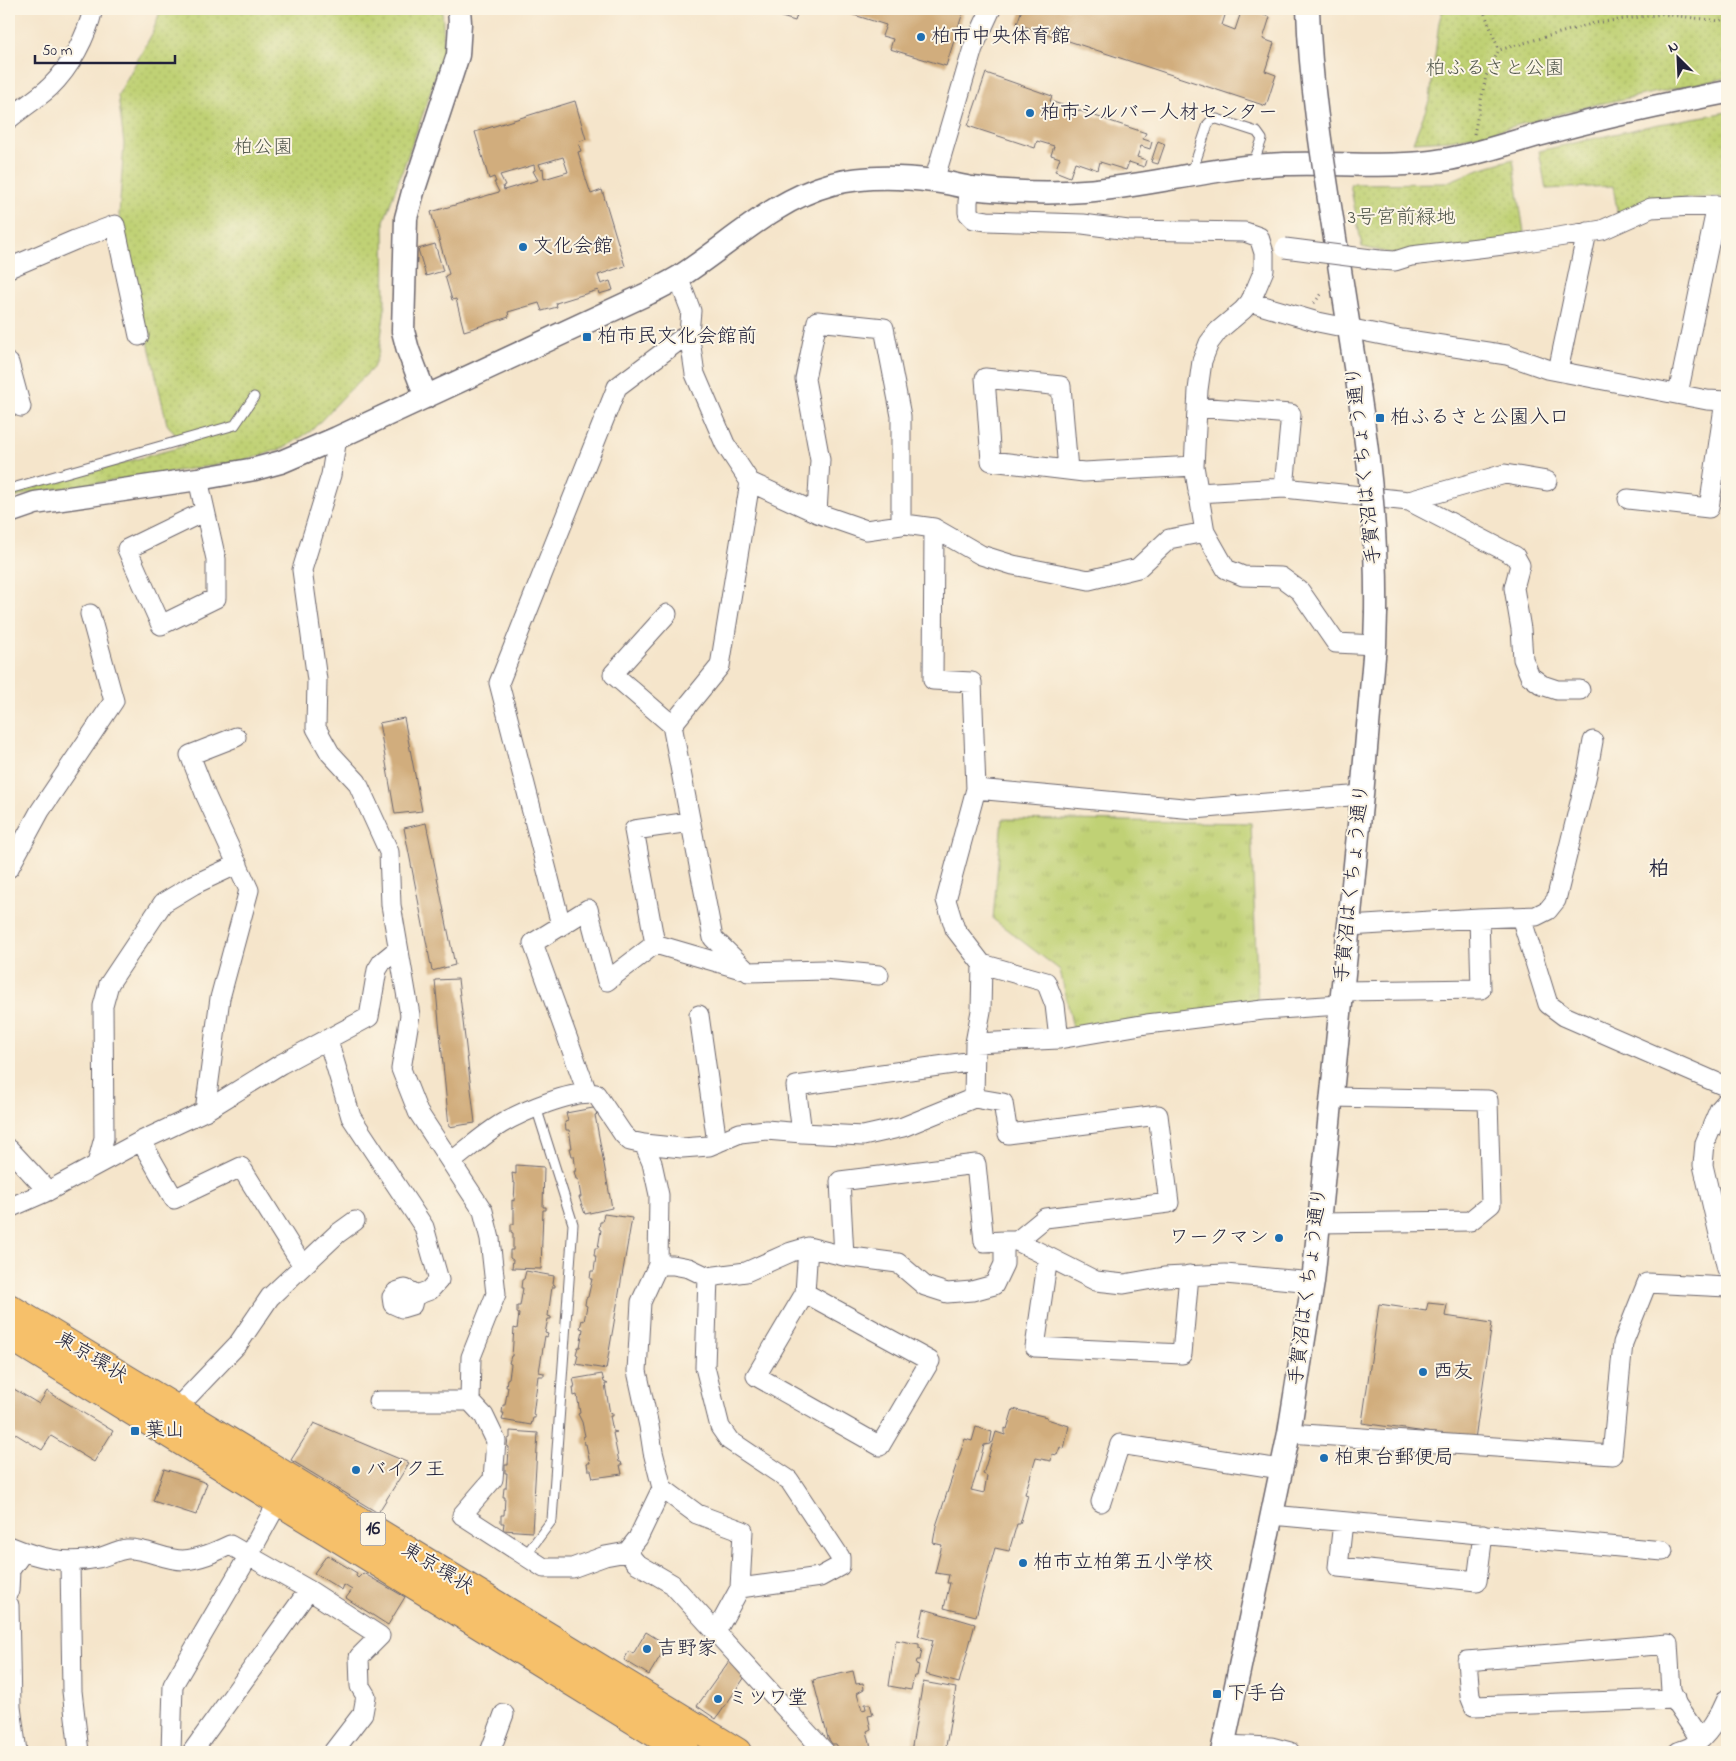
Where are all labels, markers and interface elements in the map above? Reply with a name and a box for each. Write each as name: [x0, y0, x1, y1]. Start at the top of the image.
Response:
place label: 柏市中央体育館: [931, 23, 1071, 52]
marker: 柏市中央体育館: [915, 31, 927, 43]
scale bar: [35, 32, 175, 64]
north arrow: [1654, 32, 1704, 82]
text: N: [1665, 36, 1682, 59]
text: 50 m: [42, 40, 73, 62]
park label: 柏ふるさと公園: [1425, 55, 1565, 84]
place label: 柏市シルバー人材センター: [1040, 99, 1278, 128]
marker: 柏市シルバー人材センター: [1024, 107, 1036, 119]
park label: 柏公園: [233, 134, 293, 163]
park label: 3号宮前緑地: [1348, 204, 1456, 233]
place label: 文化会館: [533, 233, 613, 262]
marker: 文化会館: [517, 241, 529, 253]
place label: 柏市民文化会館前: [597, 323, 757, 352]
marker: 柏市民文化会館前: [581, 331, 593, 343]
street label: 手賀沼はくちょう通り: [1340, 364, 1390, 566]
place label: 柏ふるさと公園入口: [1390, 404, 1569, 433]
marker: 柏ふるさと公園入口: [1374, 412, 1386, 424]
street label: 手賀沼はくちょう通り: [1328, 782, 1378, 984]
district label: 柏: [1649, 855, 1670, 885]
street label: 手賀沼はくちょう通り: [1282, 1185, 1336, 1387]
place label: ワークマン: [1169, 1224, 1269, 1253]
marker: ワークマン: [1273, 1232, 1285, 1244]
street label: 東京環状: [49, 1325, 133, 1391]
place label: 西友: [1433, 1358, 1473, 1387]
marker: 西友: [1417, 1366, 1429, 1378]
place label: 葉山: [145, 1417, 185, 1446]
marker: 葉山: [129, 1425, 141, 1437]
place label: 柏東台郵便局: [1334, 1444, 1454, 1473]
marker: 柏東台郵便局: [1318, 1452, 1330, 1464]
place label: バイク王: [366, 1456, 445, 1485]
marker: バイク王: [350, 1464, 362, 1476]
road number: 16: [360, 1512, 386, 1546]
street label: 東京環状: [395, 1536, 479, 1602]
place label: 柏市立柏第五小学校: [1033, 1549, 1213, 1578]
marker: 柏市立柏第五小学校: [1017, 1557, 1029, 1569]
place label: 吉野家: [657, 1635, 717, 1664]
marker: 吉野家: [641, 1643, 653, 1655]
place label: 下手台: [1227, 1680, 1287, 1709]
place label: ミツワ堂: [728, 1685, 808, 1714]
marker: 下手台: [1211, 1688, 1223, 1700]
marker: ミツワ堂: [712, 1693, 724, 1705]

